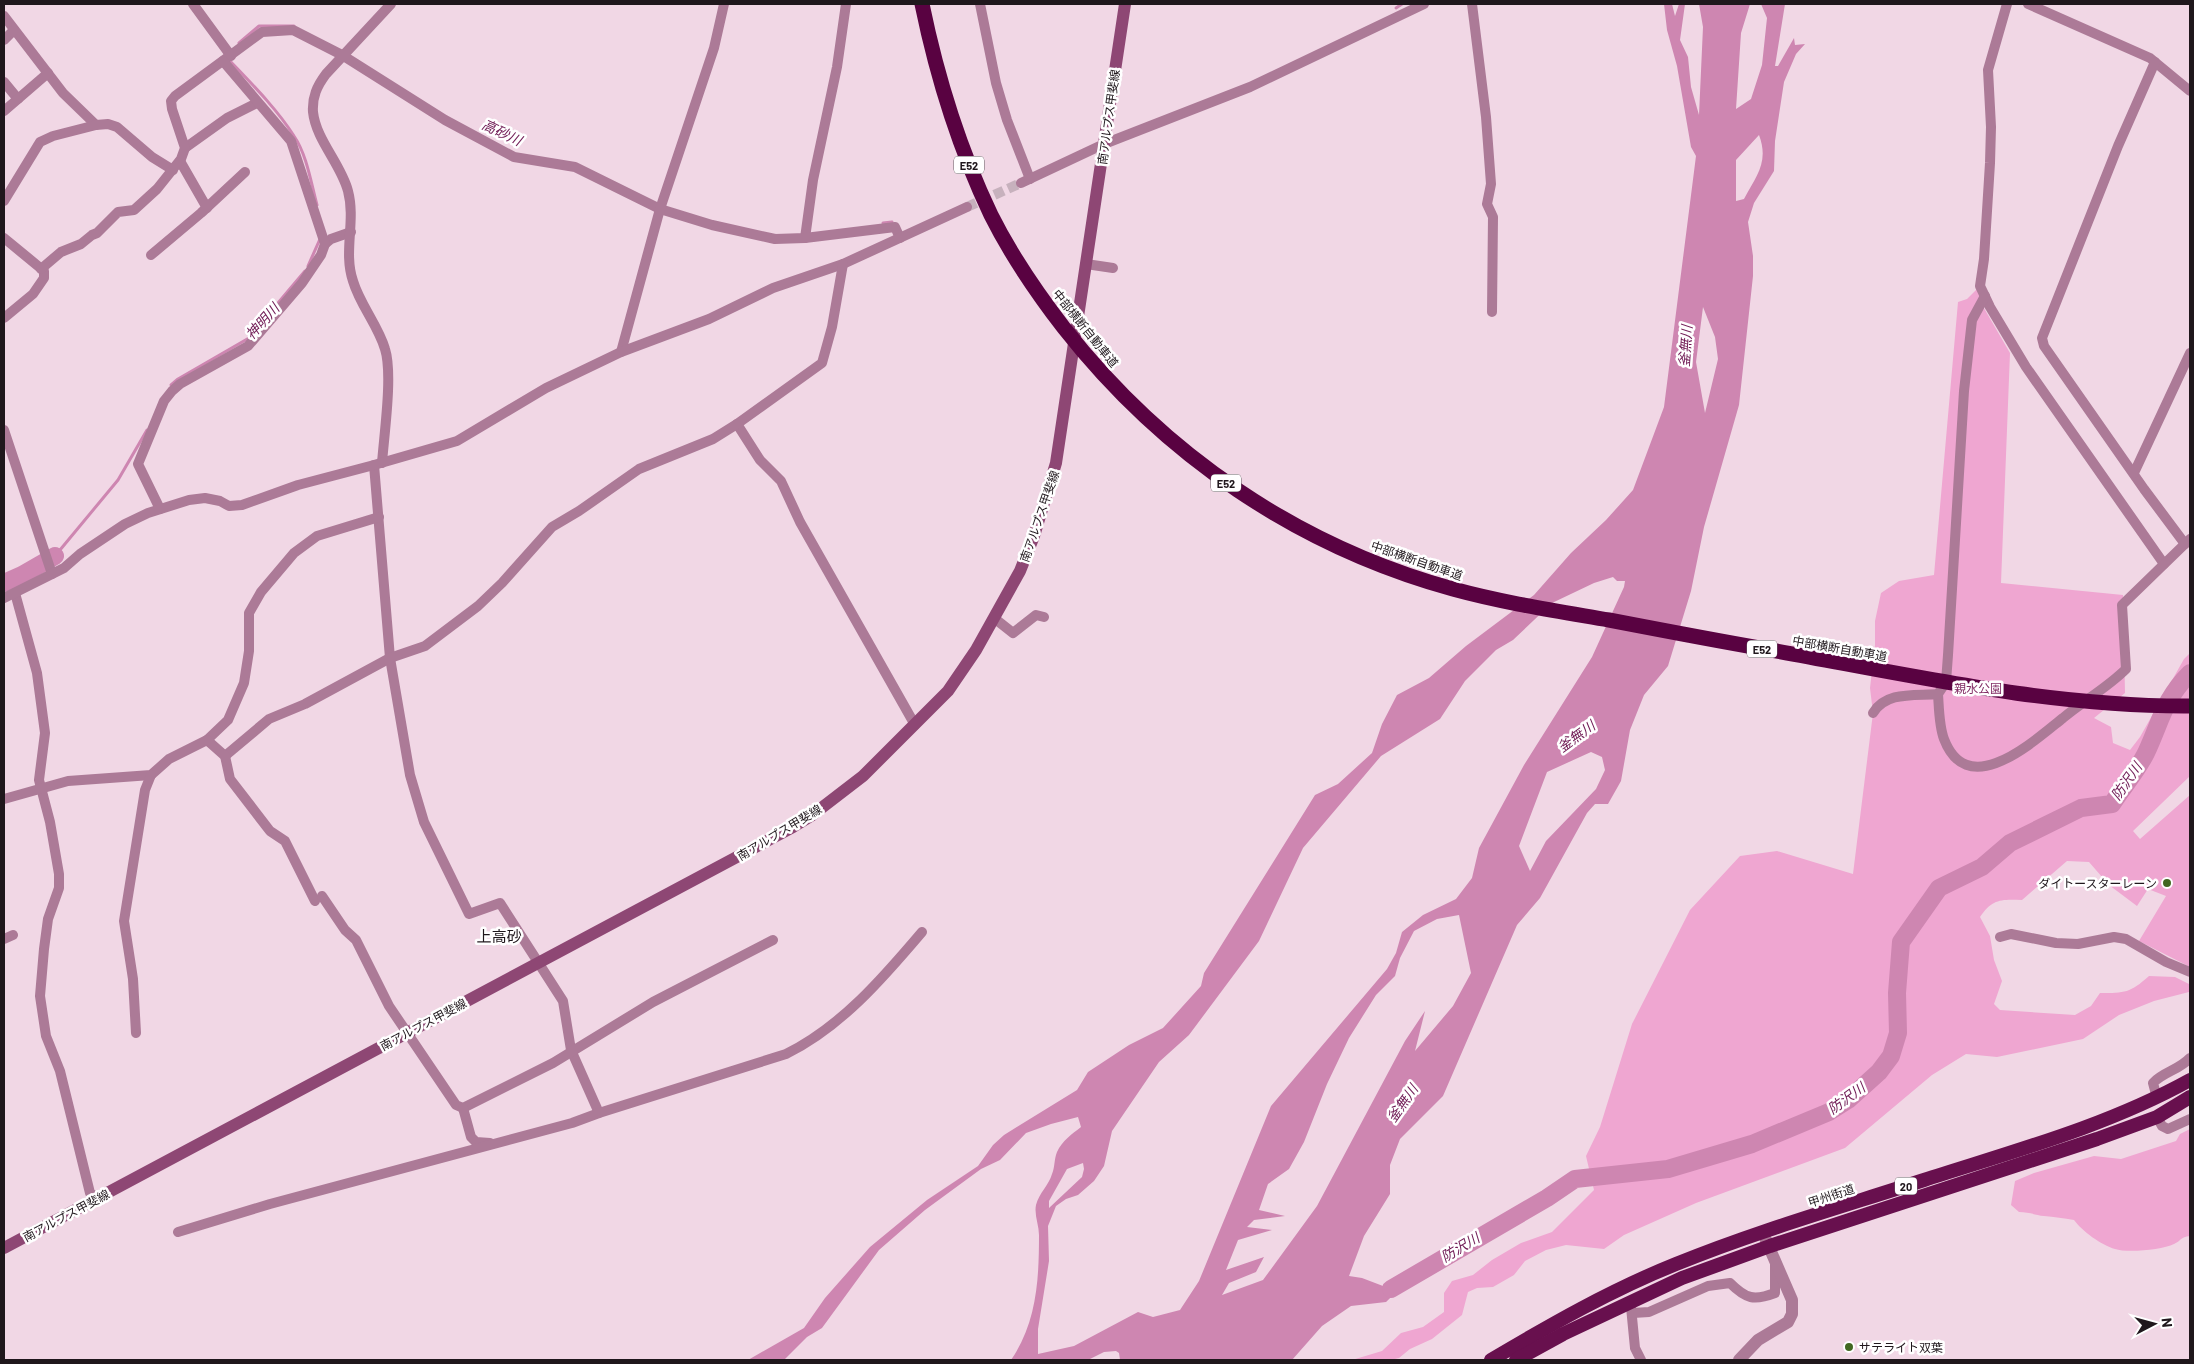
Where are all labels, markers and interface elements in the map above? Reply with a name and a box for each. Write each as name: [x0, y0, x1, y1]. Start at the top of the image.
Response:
street label: 南アルプス甲斐線: [1094, 69, 1122, 165]
water label: 高砂川: [479, 115, 526, 149]
road number: E52: [954, 156, 984, 174]
street label: 中部横断自動車道: [1050, 286, 1122, 370]
water label: 神明川: [242, 298, 284, 342]
water label: 釜無川: [1675, 322, 1695, 368]
street label: 南アルプス甲斐線: [1017, 468, 1061, 564]
road number: E52: [1211, 474, 1241, 492]
street label: 中部横断自動車道: [1369, 538, 1465, 582]
street label: 中部横断自動車道: [1792, 633, 1888, 663]
road number: E52: [1747, 641, 1777, 658]
park label: 親水公園: [1954, 681, 2002, 695]
water label: 釜無川: [1554, 716, 1600, 755]
water label: 防沢川: [2107, 757, 2146, 803]
street label: 南アルプス甲斐線: [734, 801, 824, 863]
place label: ダイトースターレーン: [2038, 876, 2157, 890]
marker: ダイトースターレーン: [2161, 877, 2173, 889]
district label: 上高砂: [476, 927, 522, 945]
street label: 南アルプス甲斐線: [377, 995, 469, 1053]
water label: 防沢川: [1824, 1078, 1870, 1117]
water label: 釜無川: [1383, 1079, 1422, 1125]
road number: 20: [1895, 1178, 1917, 1194]
street label: 甲州街道: [1806, 1181, 1856, 1209]
street label: 南アルプス甲斐線: [20, 1186, 112, 1244]
water label: 防沢川: [1438, 1228, 1484, 1265]
north arrow: [2129, 1299, 2179, 1349]
text: N: [2158, 1317, 2176, 1328]
place label: サテライト双葉: [1859, 1340, 1943, 1354]
marker: サテライト双葉: [1843, 1341, 1855, 1353]

